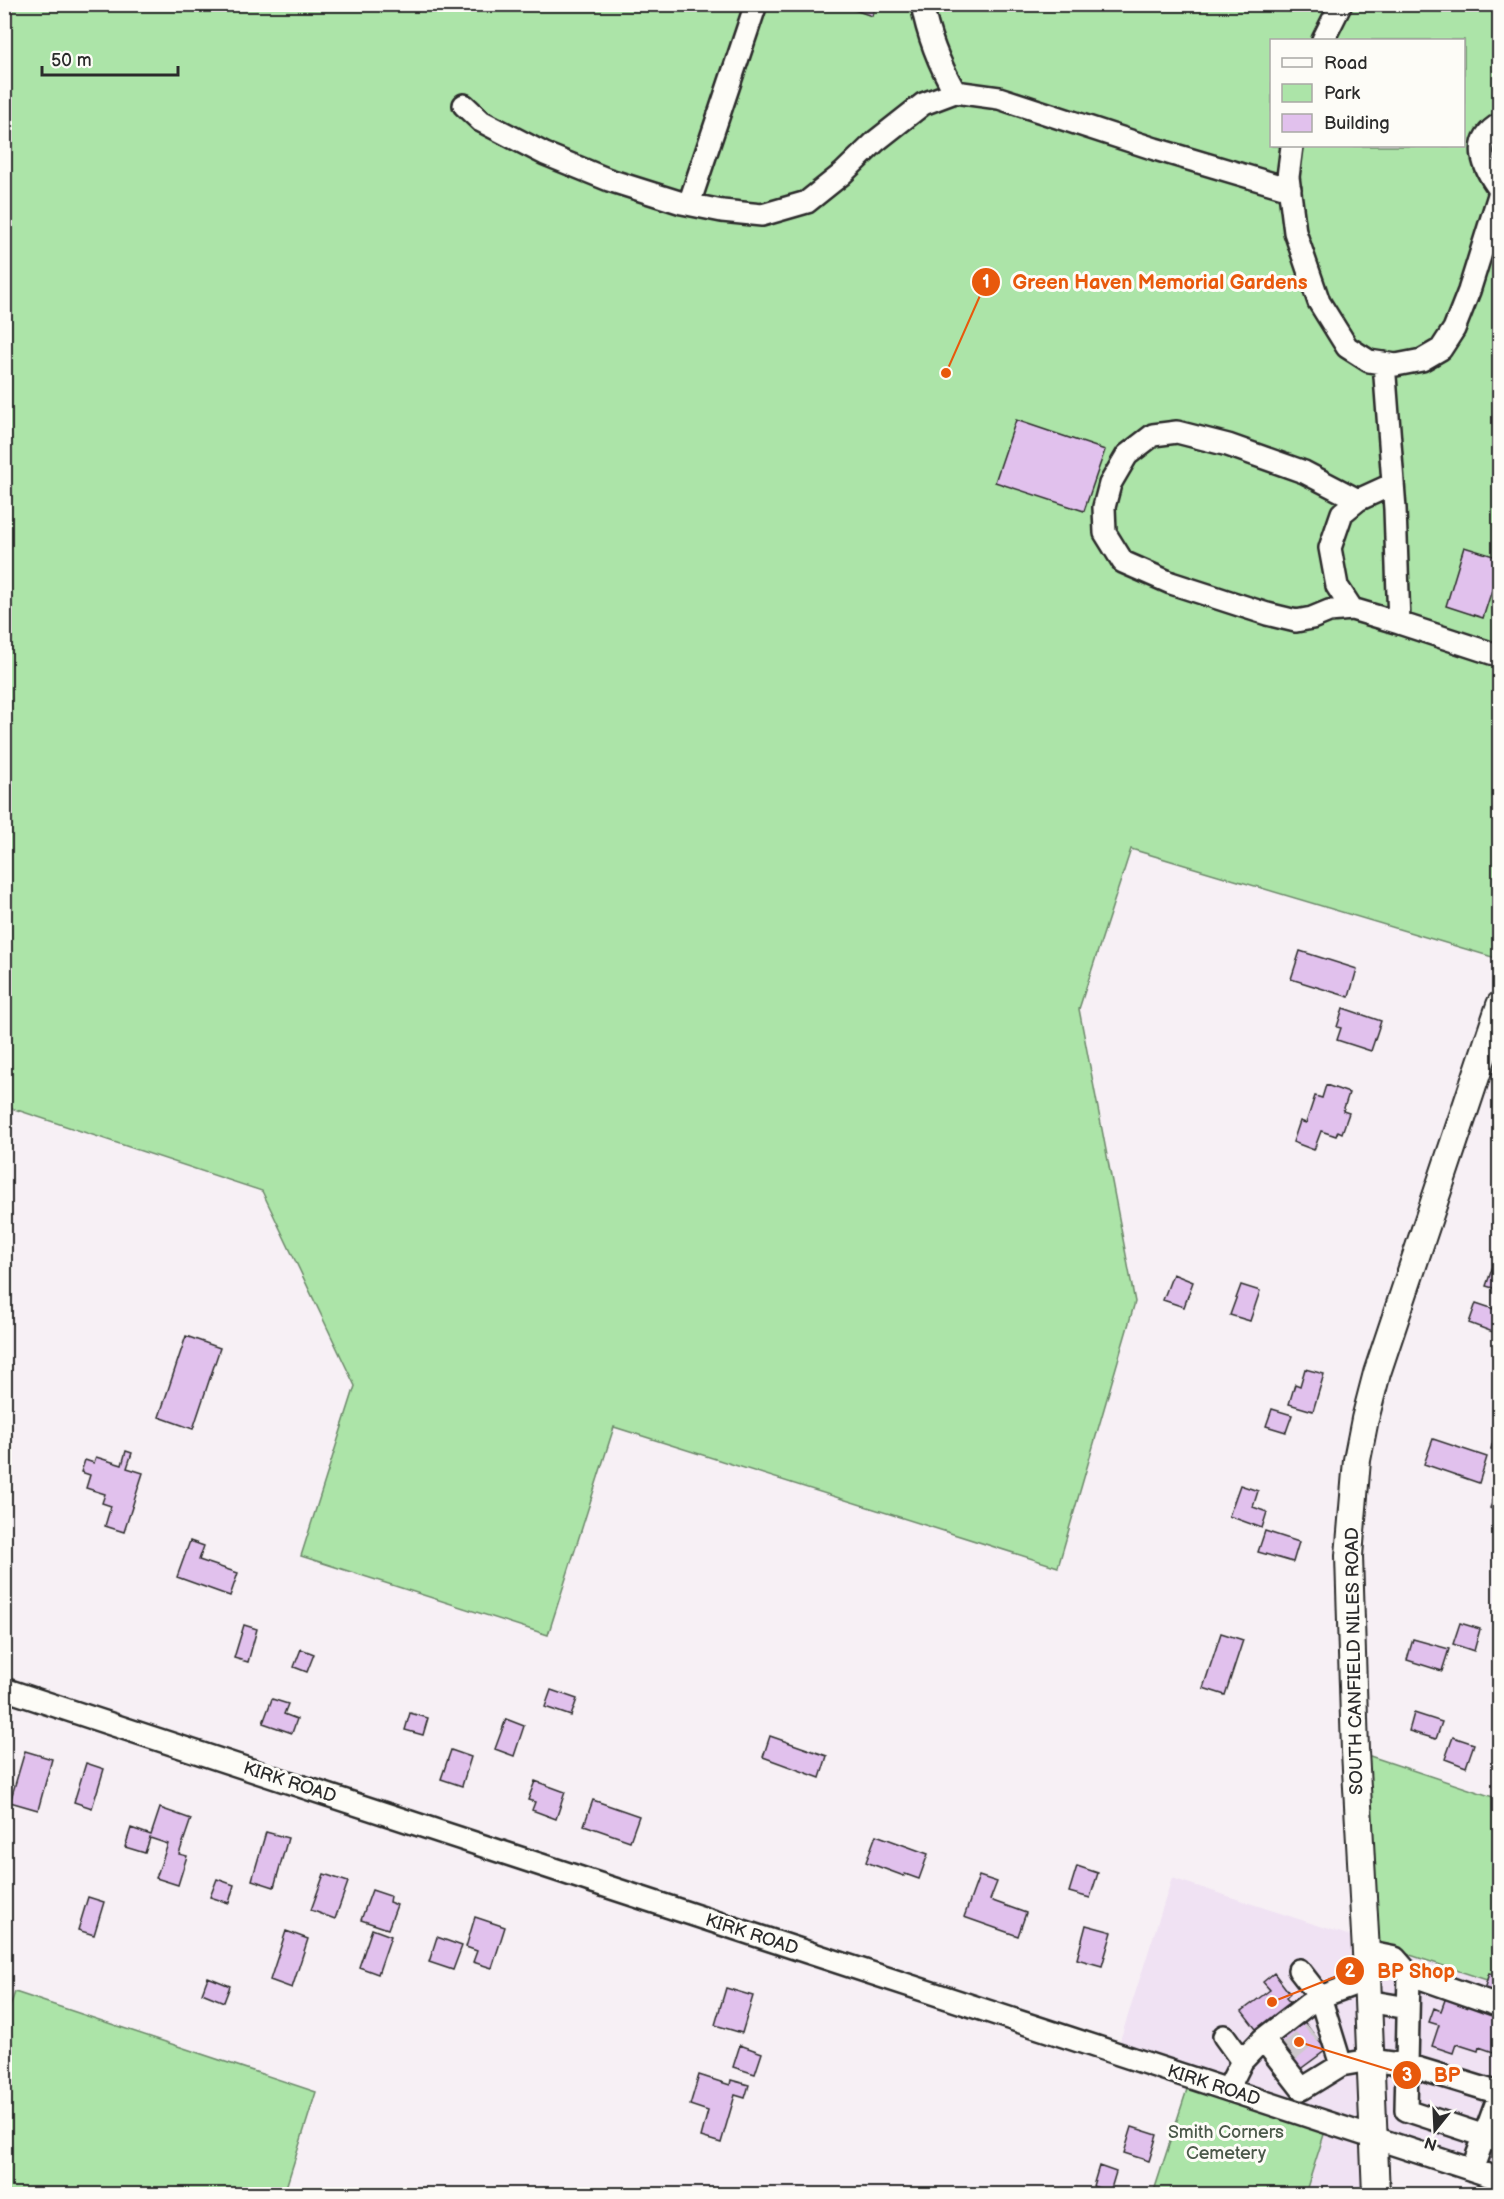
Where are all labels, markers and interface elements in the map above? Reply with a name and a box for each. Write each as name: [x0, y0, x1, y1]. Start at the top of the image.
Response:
scale bar: [42, 39, 178, 77]
legend: [1270, 39, 1465, 147]
text: 50 m: [51, 50, 92, 71]
text: Road: [1324, 53, 1368, 74]
text: Park: [1324, 83, 1360, 104]
text: Building: [1324, 113, 1390, 134]
callout: Green Haven Memorial Gardens: [971, 263, 1320, 301]
text: Green Haven Memorial Gardens: [1012, 271, 1308, 295]
text: 1: [982, 272, 990, 293]
street label: SOUTH CANFIELD NILES ROAD: [1342, 1527, 1367, 1795]
street label: KIRK ROAD: [241, 1758, 339, 1807]
street label: KIRK ROAD: [703, 1910, 801, 1959]
callout: BP Shop: [1335, 1952, 1467, 1990]
text: BP Shop: [1377, 1960, 1455, 1984]
text: 2: [1345, 1961, 1356, 1982]
callout: BP: [1392, 2056, 1472, 2094]
street label: KIRK ROAD: [1165, 2061, 1263, 2110]
text: BP: [1434, 2064, 1461, 2088]
text: 3: [1402, 2065, 1412, 2086]
north arrow: [1405, 2100, 1465, 2160]
park label: Smith Corners Cemetery: [1168, 2122, 1284, 2164]
text: N: [1422, 2132, 1439, 2154]

